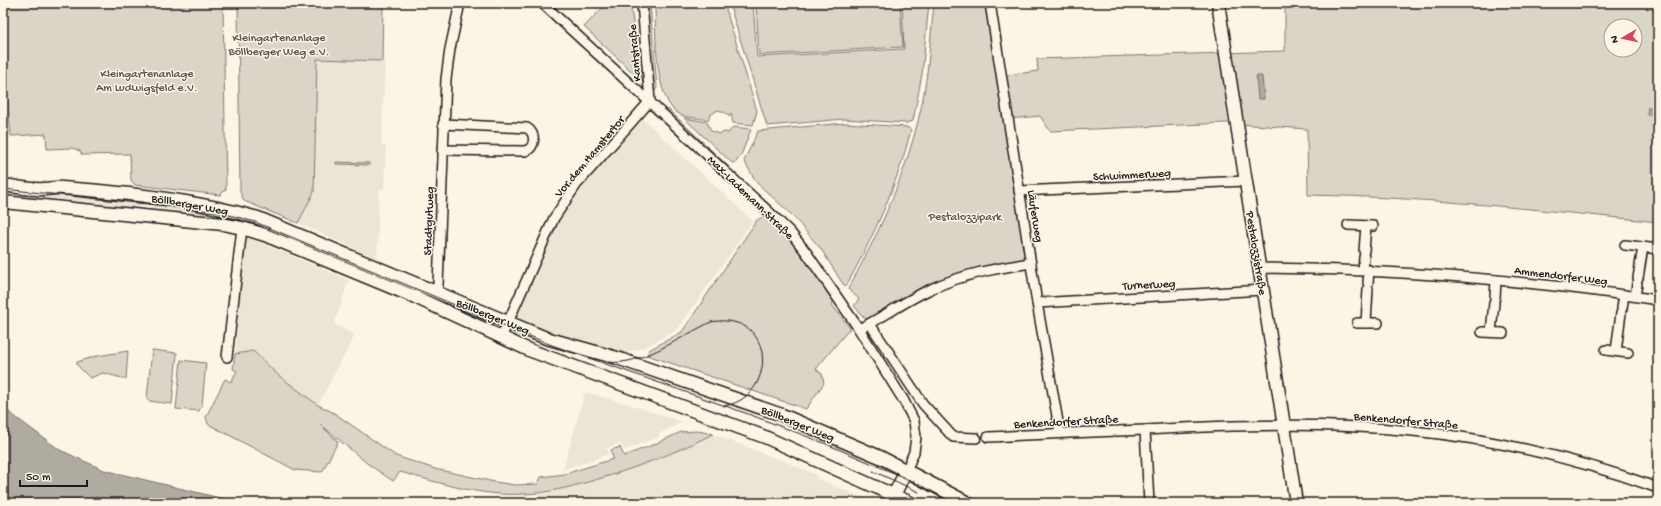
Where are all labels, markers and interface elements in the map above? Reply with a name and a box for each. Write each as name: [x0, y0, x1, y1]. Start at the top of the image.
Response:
north arrow: [1603, 18, 1643, 58]
street label: Kantstraße: [626, 23, 645, 82]
park label: Kleingartenanlage Böllberger Weg e.V.: [228, 32, 330, 60]
text: N: [1609, 35, 1622, 44]
park label: Kleingartenanlage Am Ludwigsfeld e.V.: [96, 68, 198, 96]
street label: Vor dem Hamstertor: [552, 112, 630, 202]
street label: Max-Lademann-Straße: [704, 154, 796, 244]
street label: Schwimmerweg: [1093, 167, 1171, 185]
street label: Stadtgutweg: [422, 186, 438, 256]
street label: Läuferweg: [1023, 189, 1045, 244]
street label: Böllberger Weg: [149, 192, 229, 220]
street label: Pestalozzistraße: [1241, 209, 1269, 297]
park label: Pestalozzipark: [927, 211, 1003, 225]
street label: Ammendorfer Weg: [1513, 264, 1608, 290]
street label: Turnerweg: [1121, 278, 1176, 294]
street label: Böllberger Weg: [453, 296, 531, 339]
street label: Böllberger Weg: [758, 403, 836, 446]
street label: Benkendorfer Straße: [1352, 410, 1459, 434]
street label: Benkendorfer Straße: [1013, 413, 1120, 433]
scale bar: [20, 462, 87, 488]
text: 50 m: [26, 471, 51, 485]

